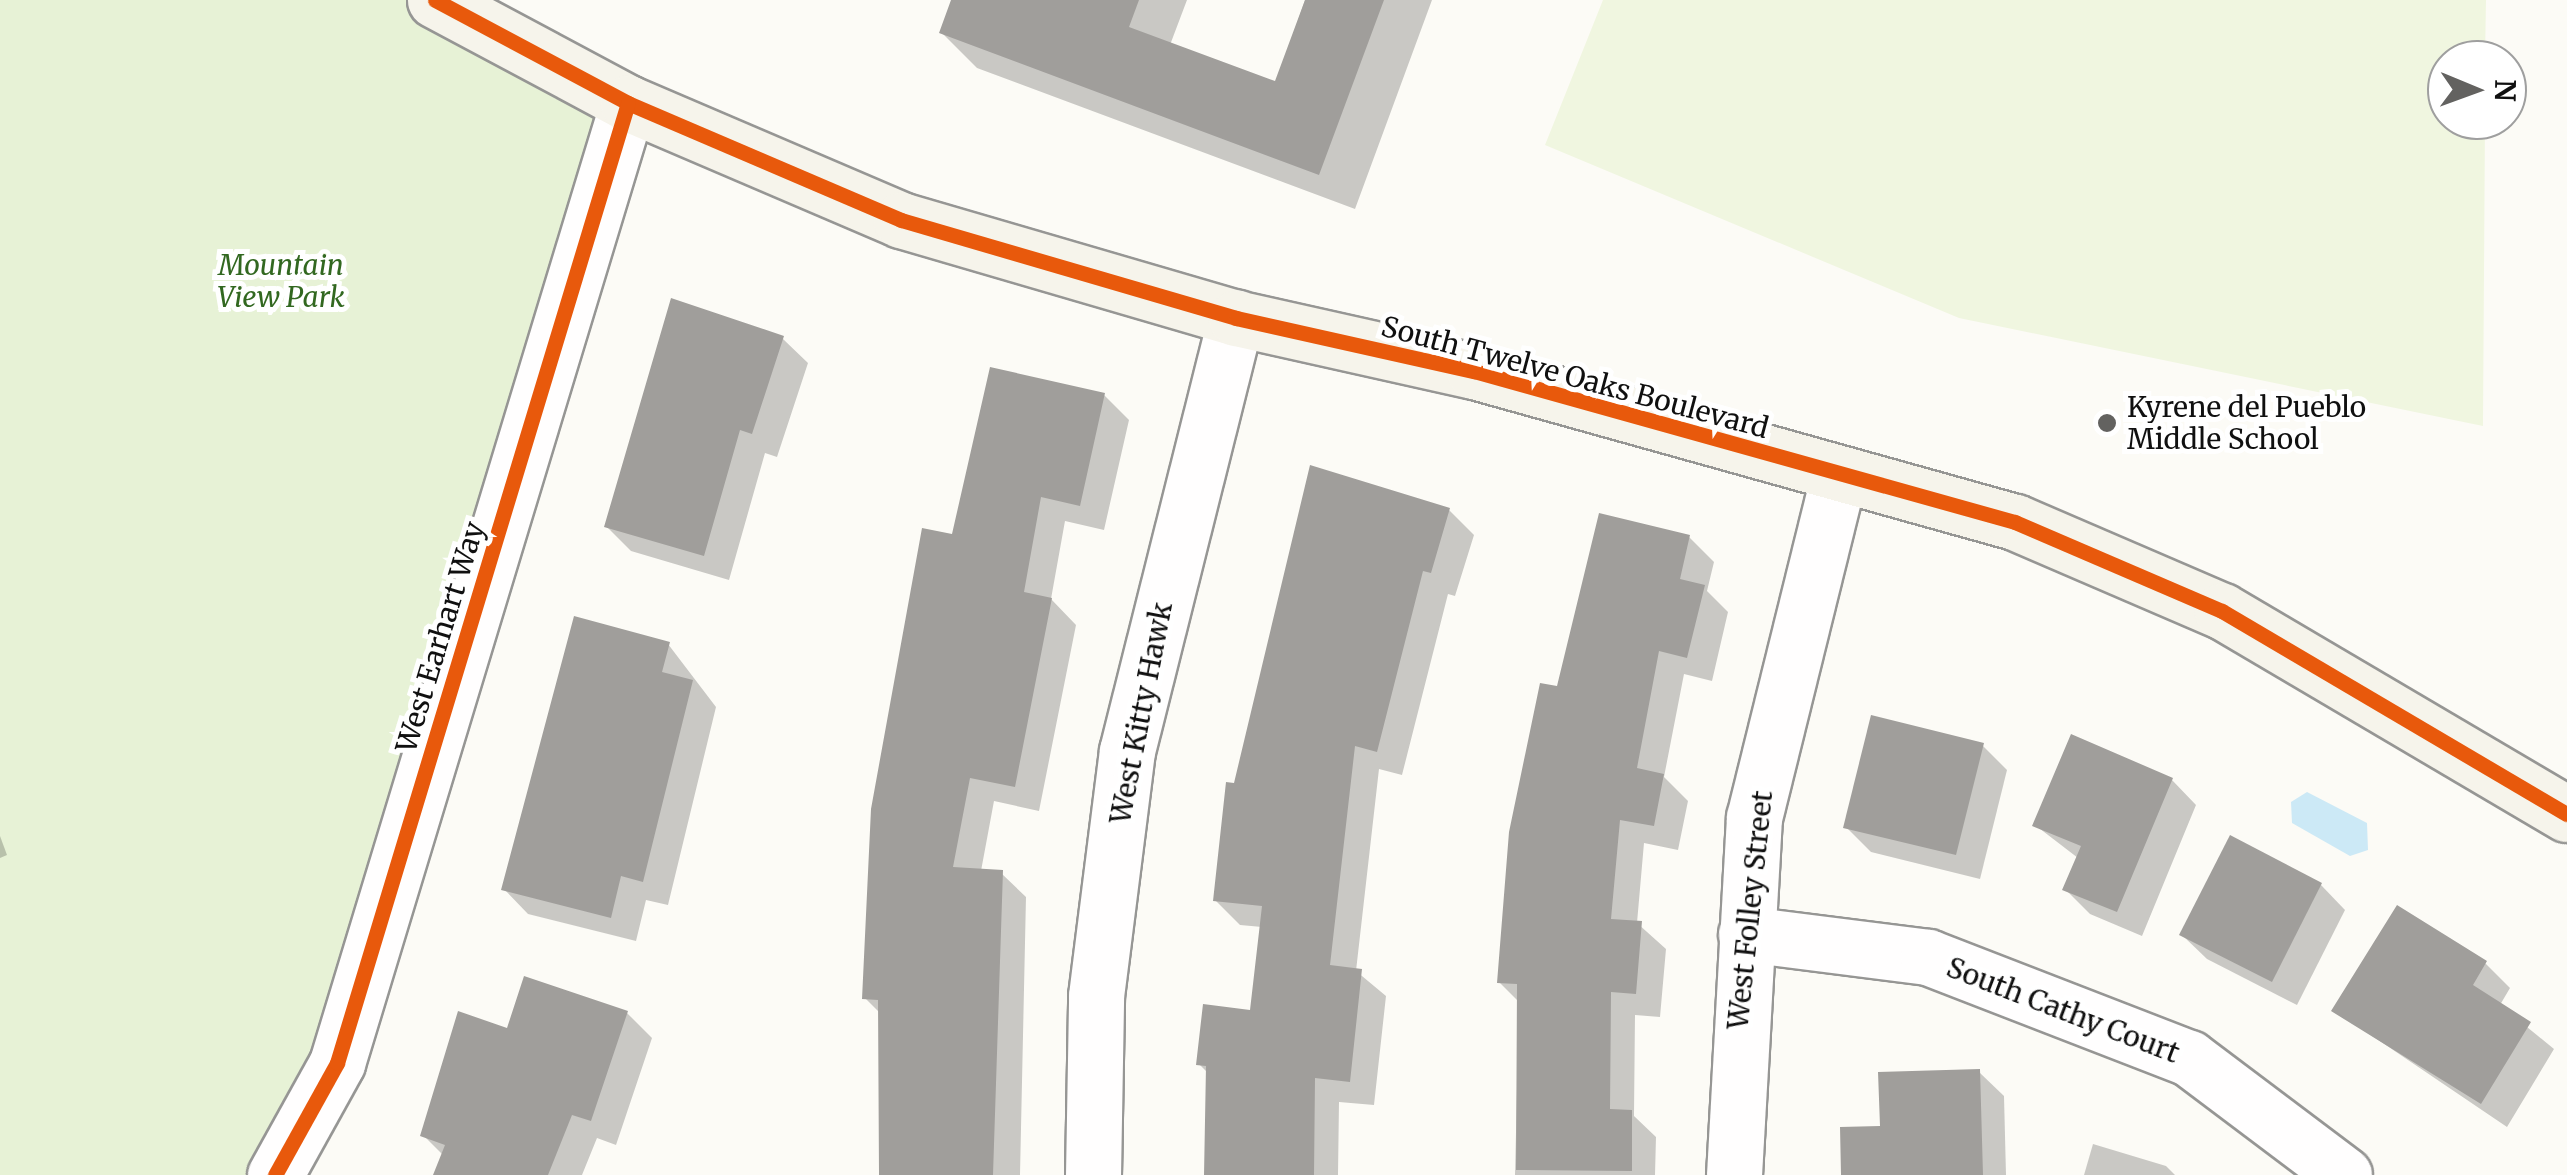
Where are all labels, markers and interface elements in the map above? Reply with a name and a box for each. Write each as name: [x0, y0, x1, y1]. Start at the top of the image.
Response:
north arrow: [2427, 40, 2527, 140]
text: N: [2487, 79, 2523, 102]
park label: Mountain View Park: [217, 248, 345, 314]
street label: South Twelve Oaks Boulevard: [1378, 309, 1772, 445]
place label: Kyrene del Pueblo Middle School: [2127, 390, 2366, 456]
marker: Kyrene del Pueblo Middle School: [2096, 412, 2118, 434]
street label: West Earhart Way: [389, 517, 491, 757]
street label: West Kitty Hawk: [1103, 599, 1179, 827]
street label: West Folley Street: [1721, 789, 1779, 1031]
street label: South Cathy Court: [1942, 950, 2184, 1070]

